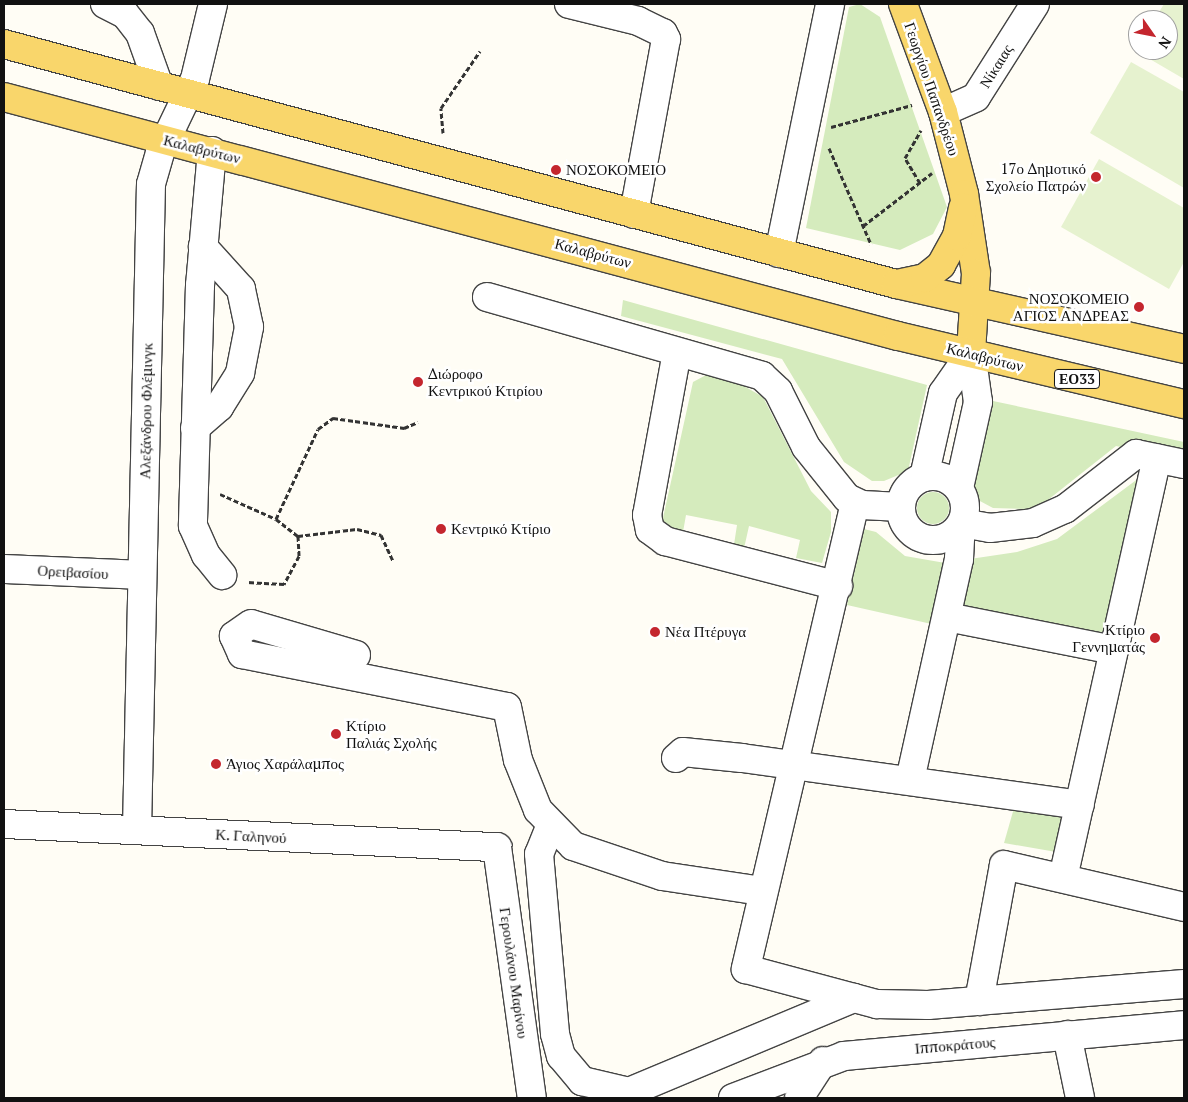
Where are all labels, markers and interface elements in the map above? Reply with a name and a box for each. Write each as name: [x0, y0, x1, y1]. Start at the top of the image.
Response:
north arrow: [1128, 10, 1178, 60]
street label: Γεωργίου Παπανδρέου: [901, 20, 963, 158]
text: N: [1154, 33, 1176, 53]
street label: Νίκαιας: [976, 41, 1016, 91]
street label: Καλαβρύτων: [162, 131, 242, 167]
place label: 17ο Δημοτικό Σχολείο Πατρών: [986, 159, 1086, 194]
place label: ΝΟΣΟΚΟΜΕΙΟ: [566, 161, 666, 179]
marker: ΝΟΣΟΚΟΜΕΙΟ: [550, 164, 562, 176]
marker: 17ο Δημοτικό Σχολείο Πατρών: [1090, 171, 1102, 183]
street label: Καλαβρύτων: [553, 234, 633, 272]
place label: ΝΟΣΟΚΟΜΕΙΟ ΑΓΙΟΣ ΑΝΔΡΕΑΣ: [1013, 289, 1129, 324]
marker: ΝΟΣΟΚΟΜΕΙΟ ΑΓΙΟΣ ΑΝΔΡΕΑΣ: [1133, 301, 1145, 313]
street label: Καλαβρύτων: [945, 339, 1025, 375]
street label: Αλεξάνδρου Φλέμινγκ: [136, 343, 156, 479]
place label: Διώροφο Κεντρικού Κτιρίου: [428, 364, 543, 399]
road number: ΕΟ33: [1053, 368, 1101, 390]
marker: Διώροφο Κεντρικού Κτιρίου: [412, 376, 424, 388]
place label: Κεντρικό Κτίριο: [451, 520, 551, 538]
marker: Κεντρικό Κτίριο: [435, 523, 447, 535]
street label: Ορειβασίου: [37, 561, 109, 583]
place label: Κτίριο Γεννηματάς: [1072, 620, 1145, 655]
place label: Νέα Πτέρυγα: [665, 623, 746, 641]
marker: Νέα Πτέρυγα: [649, 626, 661, 638]
marker: Κτίριο Γεννηματάς: [1149, 632, 1161, 644]
place label: Κτίριο Παλιάς Σχολής: [346, 716, 437, 751]
marker: Κτίριο Παλιάς Σχολής: [330, 728, 342, 740]
place label: Άγιος Χαράλαμπος: [226, 755, 344, 773]
marker: Άγιος Χαράλαμπος: [210, 758, 222, 770]
street label: Κ. Γαληνού: [215, 825, 287, 847]
street label: Γερουλάνου Μαρίνου: [496, 906, 532, 1040]
street label: Ιπποκράτους: [914, 1033, 996, 1057]

